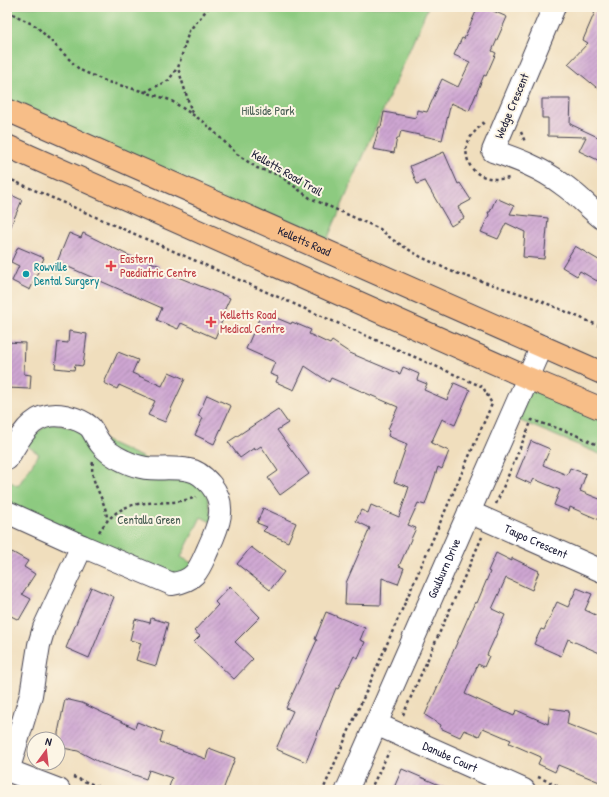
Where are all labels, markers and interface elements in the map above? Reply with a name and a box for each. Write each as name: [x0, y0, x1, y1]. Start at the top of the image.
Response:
street label: Wedge Crescent: [490, 70, 533, 141]
park label: Hillside Park: [241, 102, 295, 119]
street label: Kelletts Road Trail: [248, 145, 327, 200]
street label: Kelletts Road: [275, 222, 334, 260]
place label: Eastern Paediatric Centre: [120, 250, 197, 281]
place label: Rowville Dental Surgery: [34, 258, 99, 289]
marker: Eastern Paediatric Centre: [105, 260, 117, 272]
marker: Rowville Dental Surgery: [21, 269, 31, 279]
place label: Kelletts Road Medical Centre: [220, 306, 285, 337]
marker: Kelletts Road Medical Centre: [205, 316, 217, 328]
park label: Centalla Green: [117, 511, 181, 528]
street label: Taupo Crescent: [502, 520, 571, 563]
street label: Goulburn Drive: [423, 535, 465, 601]
north arrow: [26, 731, 66, 771]
text: N: [44, 734, 53, 749]
street label: Danube Court: [420, 737, 481, 776]

